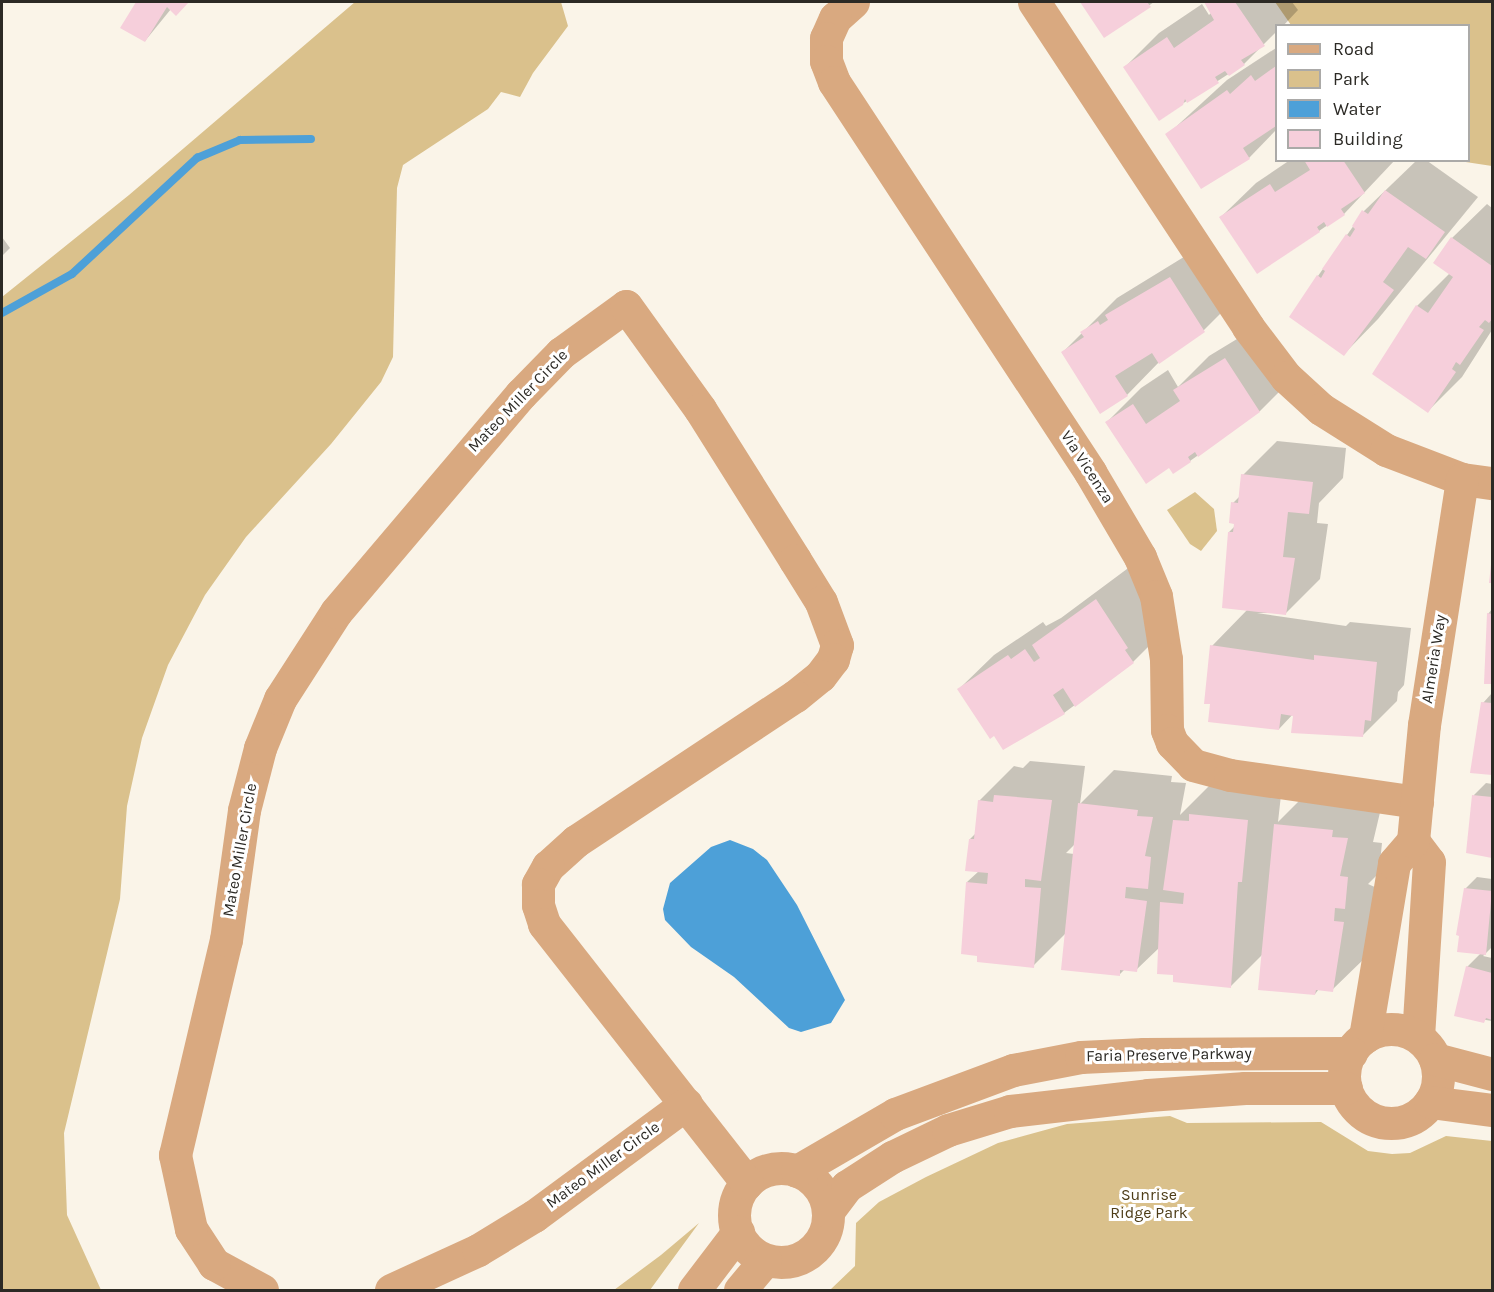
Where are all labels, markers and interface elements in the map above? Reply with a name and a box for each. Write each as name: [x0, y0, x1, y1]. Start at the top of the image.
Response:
legend: [1275, 24, 1470, 162]
text: Road: [1333, 38, 1374, 60]
text: Park: [1333, 68, 1370, 90]
text: Water: [1333, 98, 1381, 120]
text: Building: [1333, 128, 1403, 150]
street label: Mateo Miller Circle: [464, 346, 572, 456]
street label: Via Vicenza: [1056, 427, 1118, 507]
street label: Almeria Way: [1417, 613, 1451, 705]
street label: Mateo Miller Circle: [219, 782, 261, 918]
street label: Faria Preserve Parkway: [1086, 1044, 1252, 1066]
street label: Mateo Miller Circle: [543, 1117, 663, 1213]
park label: Sunrise Ridge Park: [1110, 1185, 1188, 1223]

